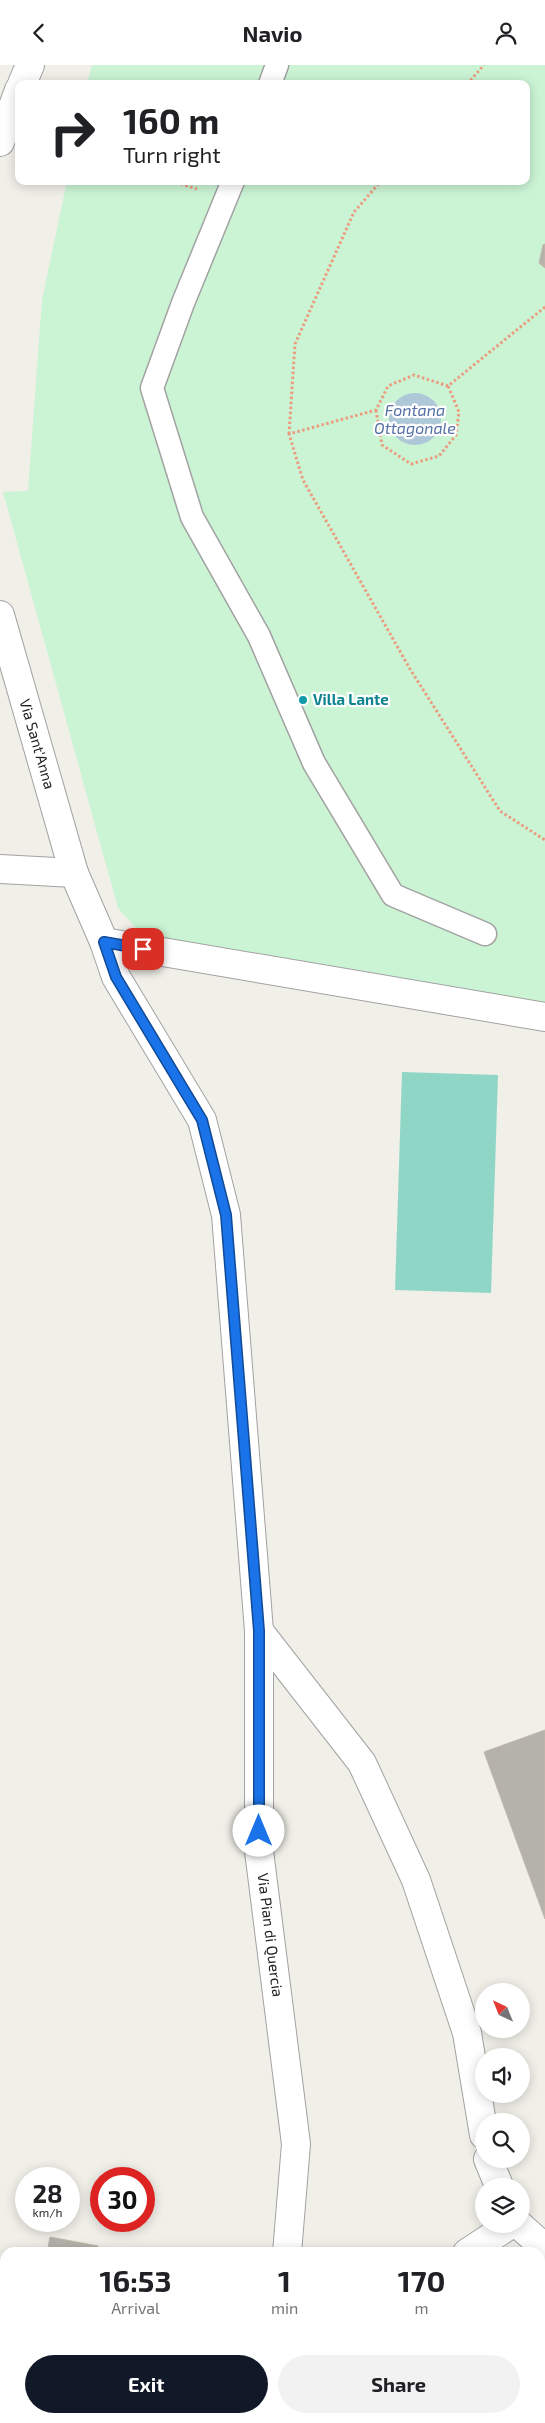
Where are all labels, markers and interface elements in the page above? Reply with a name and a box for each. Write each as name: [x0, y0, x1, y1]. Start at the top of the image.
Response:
icon: back: [25, 19, 53, 47]
icon: person: [492, 19, 520, 47]
text: Navio: [243, 20, 302, 46]
text: 160 m: [123, 99, 219, 141]
icon: right: [40, 100, 105, 165]
text: Turn right: [123, 141, 221, 167]
water label: Fontana Ottagonale: [374, 400, 456, 437]
place label: Villa Lante: [313, 690, 389, 708]
marker: Villa Lante: [297, 694, 309, 706]
street label: Via Sant'Anna: [16, 696, 59, 791]
pin: [122, 928, 164, 970]
icon: arrive: [129, 935, 157, 963]
position arrow: [232, 1804, 284, 1856]
street label: Via Pian di Quercia: [253, 1872, 288, 1998]
north arrow: [475, 1983, 530, 2037]
map controls: [475, 1983, 530, 2233]
button: sound: [475, 2048, 530, 2103]
button: search: [475, 2113, 530, 2168]
speed limit sign: 30: [90, 2167, 155, 2232]
text: 28: [32, 2178, 63, 2208]
button: layers: [475, 2178, 530, 2233]
text: km/h: [33, 2205, 62, 2219]
text: 16:53: [100, 2262, 171, 2298]
text: 1: [278, 2262, 291, 2298]
text: 170: [398, 2262, 445, 2298]
text: Arrival: [111, 2298, 160, 2317]
text: min: [271, 2298, 298, 2317]
text: m: [415, 2298, 429, 2317]
button: Exit: [25, 2355, 268, 2413]
button: Share: [278, 2355, 520, 2413]

